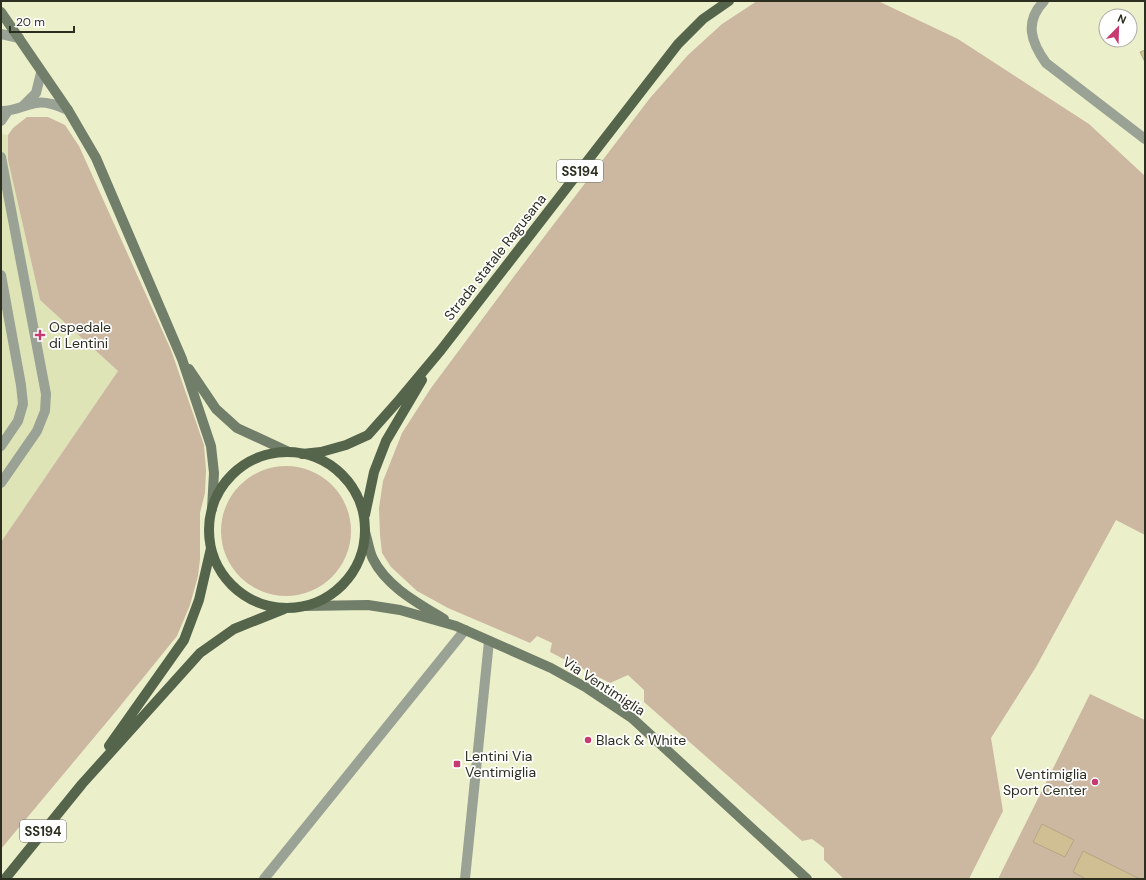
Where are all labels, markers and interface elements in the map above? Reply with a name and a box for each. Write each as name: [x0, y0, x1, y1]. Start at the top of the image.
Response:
scale bar: [10, 8, 74, 34]
north arrow: [1098, 8, 1138, 48]
text: N: [1115, 11, 1128, 27]
text: 20 m: [16, 14, 45, 30]
road number: SS194: [557, 160, 603, 182]
street label: Strada statale Ragusana: [440, 190, 550, 324]
place label: Ospedale di Lentini: [49, 318, 111, 352]
marker: Ospedale di Lentini: [34, 329, 46, 341]
street label: Via Ventimiglia: [559, 653, 649, 719]
place label: Black & White: [596, 731, 686, 749]
marker: Black & White: [583, 735, 593, 745]
place label: Lentini Via Ventimiglia: [465, 747, 536, 781]
marker: Lentini Via Ventimiglia: [452, 759, 462, 769]
place label: Ventimiglia Sport Center: [1003, 765, 1087, 799]
marker: Ventimiglia Sport Center: [1090, 777, 1100, 787]
road number: SS194: [20, 820, 66, 842]

